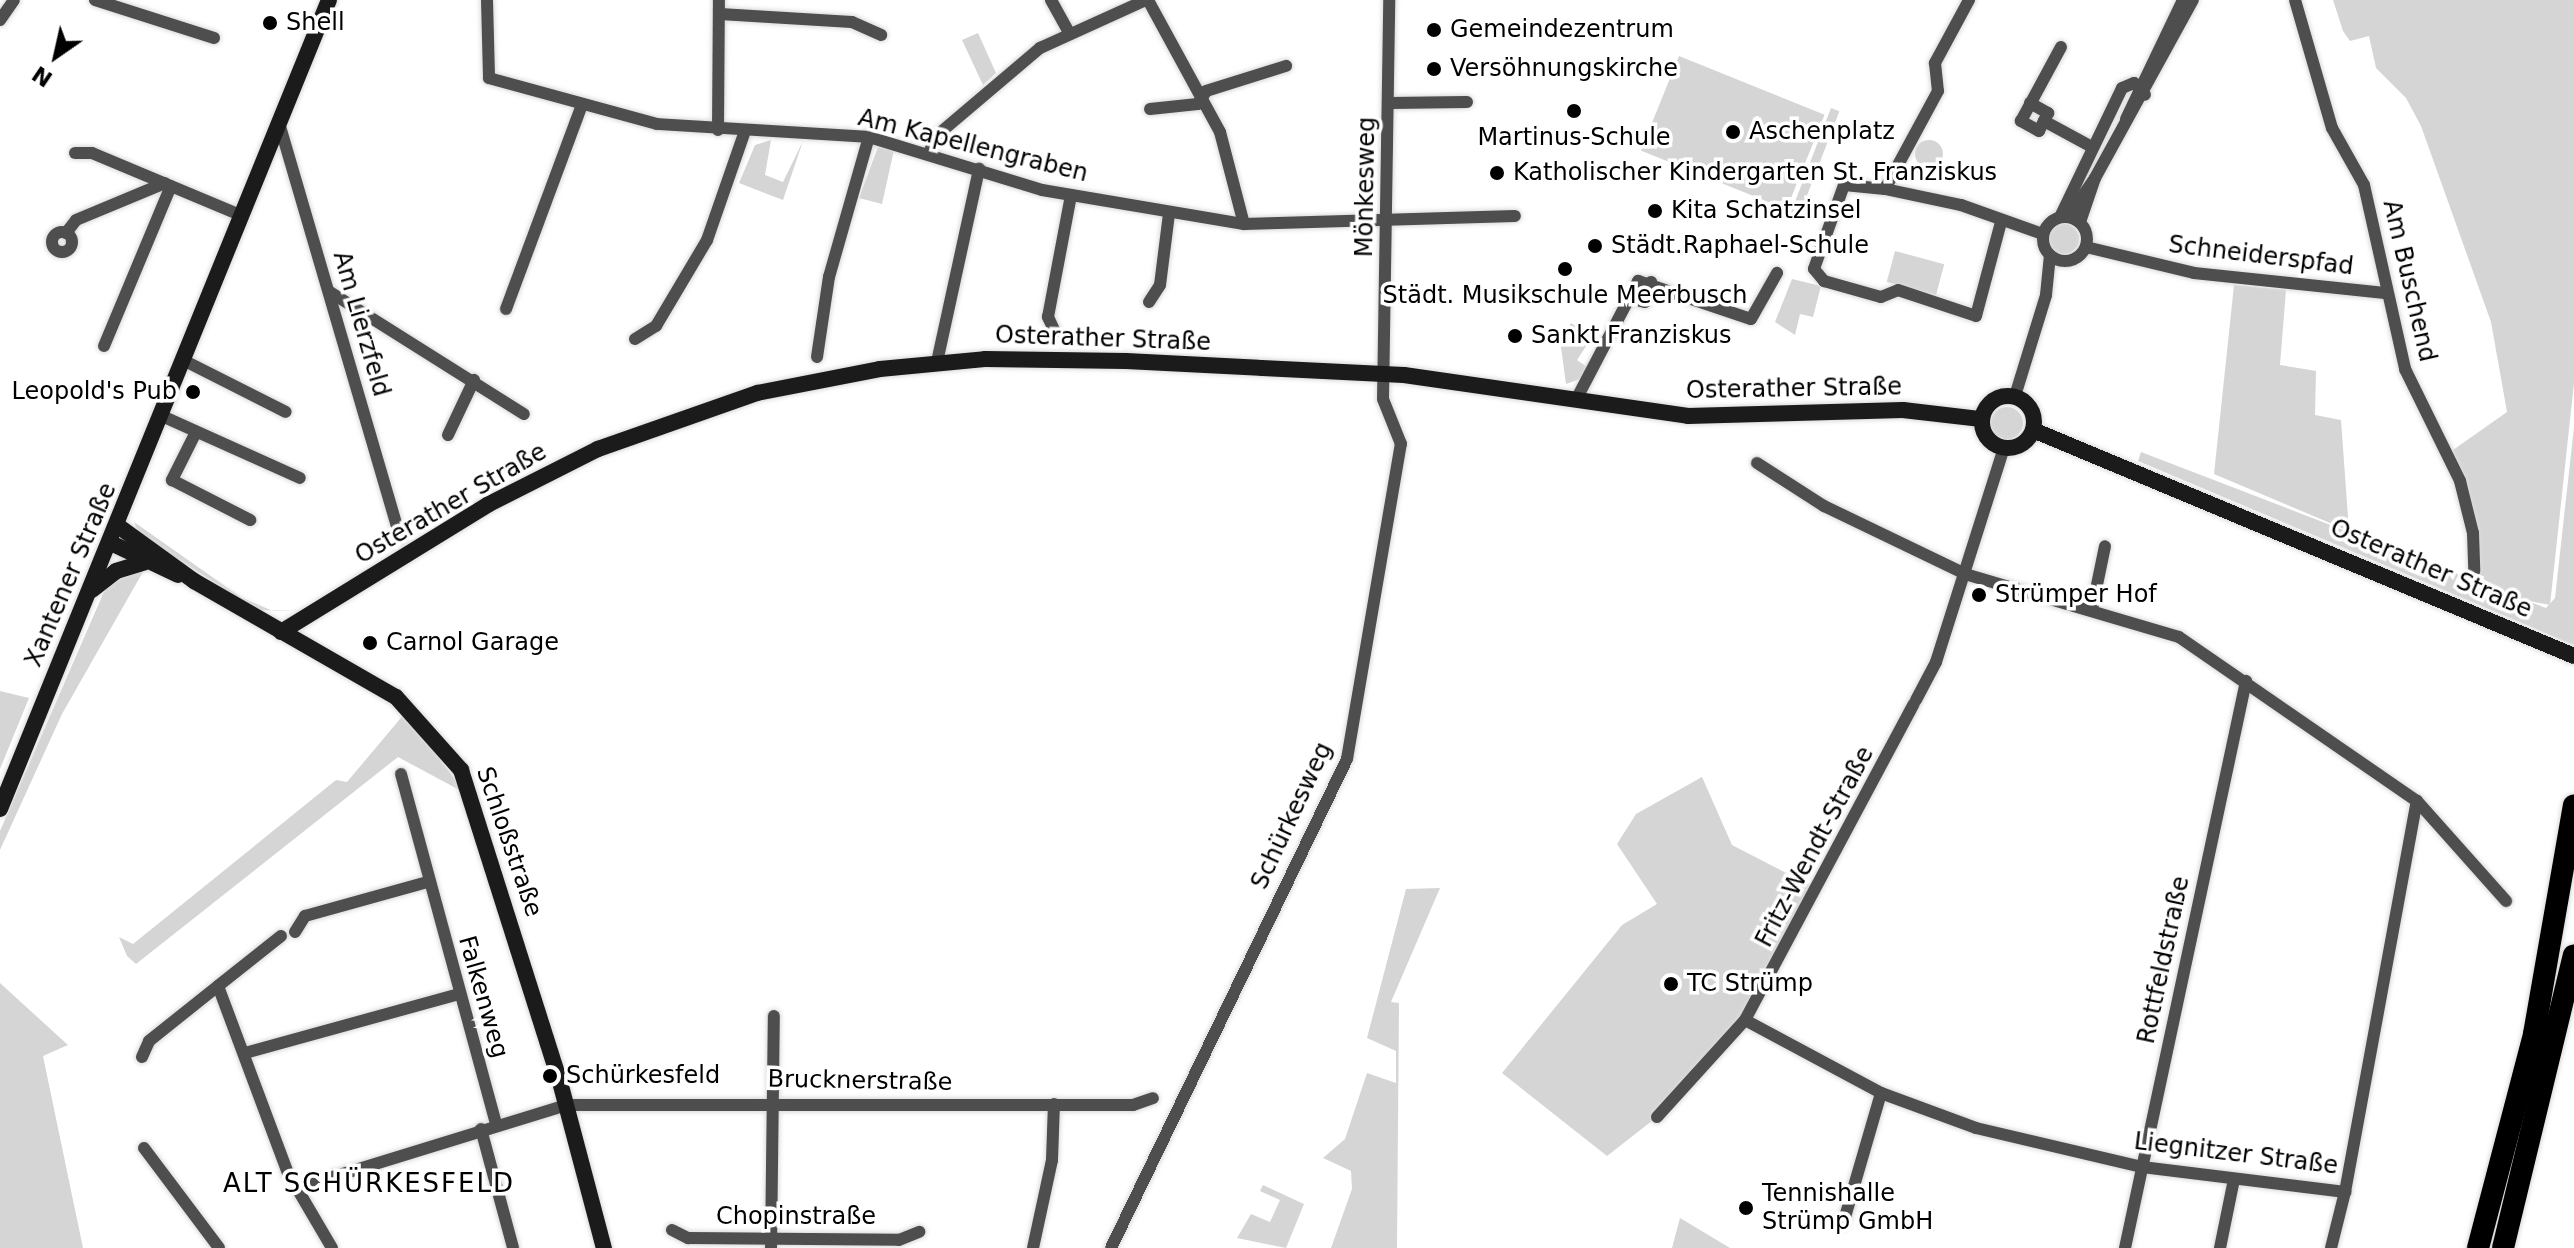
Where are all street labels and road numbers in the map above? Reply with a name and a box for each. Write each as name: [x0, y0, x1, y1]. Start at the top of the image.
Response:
street label: Am Kapellengraben: [855, 104, 1091, 188]
street label: Mönkesweg: [1350, 116, 1382, 258]
street label: Am Buschend: [2376, 197, 2442, 365]
street label: Schneiderspfad: [2167, 230, 2355, 282]
street label: Am Lierzfeld: [327, 248, 395, 400]
street label: Osterather Straße: [994, 321, 1212, 357]
street label: Osterather Straße: [1686, 373, 1902, 405]
street label: Osterather Straße: [350, 437, 552, 571]
street label: Xantener Straße: [19, 479, 123, 671]
street label: Osterather Straße: [2326, 514, 2536, 624]
street label: Schürkesweg: [1245, 738, 1339, 894]
street label: Fritz-Wendt-Straße: [1750, 742, 1880, 952]
street label: Schloßstraße: [470, 763, 548, 921]
street label: Rottfeldstraße: [2132, 874, 2196, 1046]
street label: Falkenweg: [452, 933, 514, 1061]
street label: Brucknerstraße: [767, 1065, 953, 1097]
street label: Liegnitzer Straße: [2132, 1127, 2340, 1181]
street label: Chopinstraße: [716, 1203, 876, 1231]

